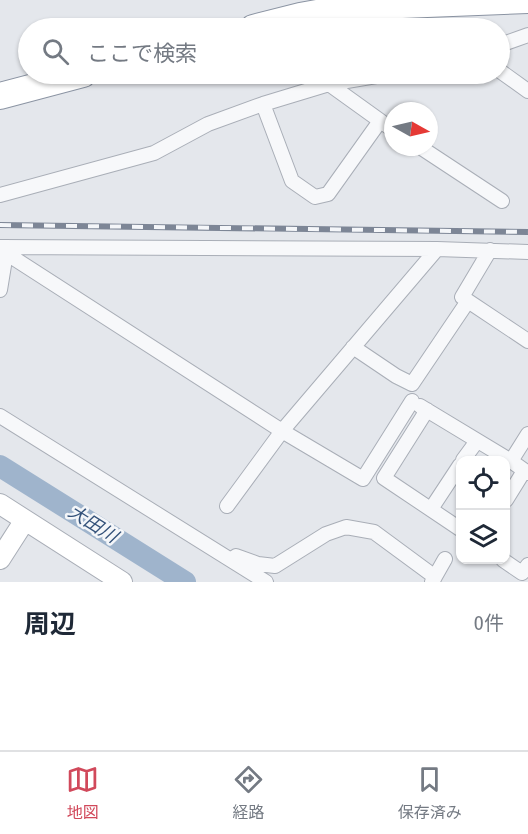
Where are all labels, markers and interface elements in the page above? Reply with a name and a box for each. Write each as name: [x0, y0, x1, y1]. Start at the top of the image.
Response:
search box: [18, 18, 510, 84]
icon: search: [39, 35, 72, 68]
text: ここで検索: [87, 40, 197, 67]
north arrow: [384, 102, 438, 156]
map controls: [456, 456, 510, 564]
button: locate: [456, 456, 510, 510]
water label: 大田川: [64, 500, 123, 549]
button: layers: [456, 510, 510, 564]
text: 周辺: [24, 609, 76, 640]
text: 0件: [474, 611, 504, 635]
tab: 地図: [66, 763, 99, 823]
tab: 経路: [232, 763, 265, 823]
tab: 保存済み: [398, 763, 462, 823]

